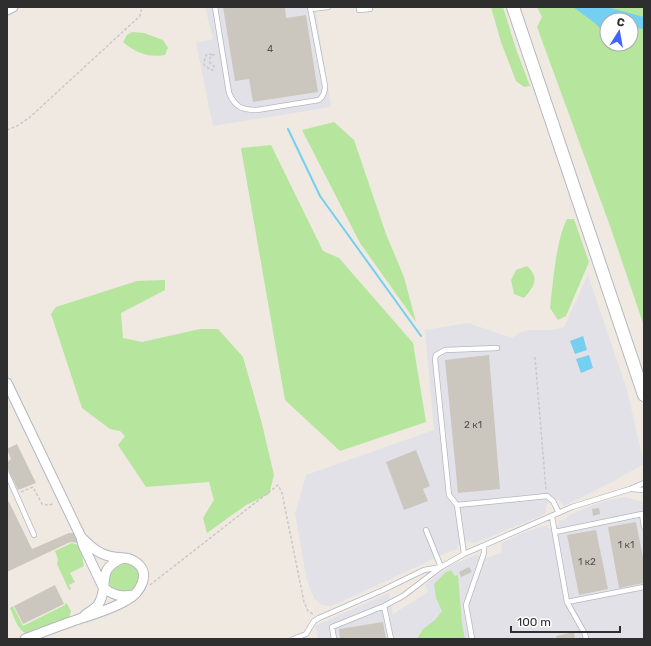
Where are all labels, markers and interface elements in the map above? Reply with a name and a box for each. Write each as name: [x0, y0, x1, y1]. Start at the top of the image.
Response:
north arrow: [599, 12, 639, 52]
text: С: [616, 16, 626, 30]
house number: 4: [267, 43, 273, 55]
house number: 2 к1: [464, 419, 482, 431]
house number: 1 к1: [618, 539, 634, 551]
house number: 1 к2: [578, 556, 596, 568]
scale bar: [511, 608, 620, 634]
text: 100 m: [517, 615, 551, 629]

